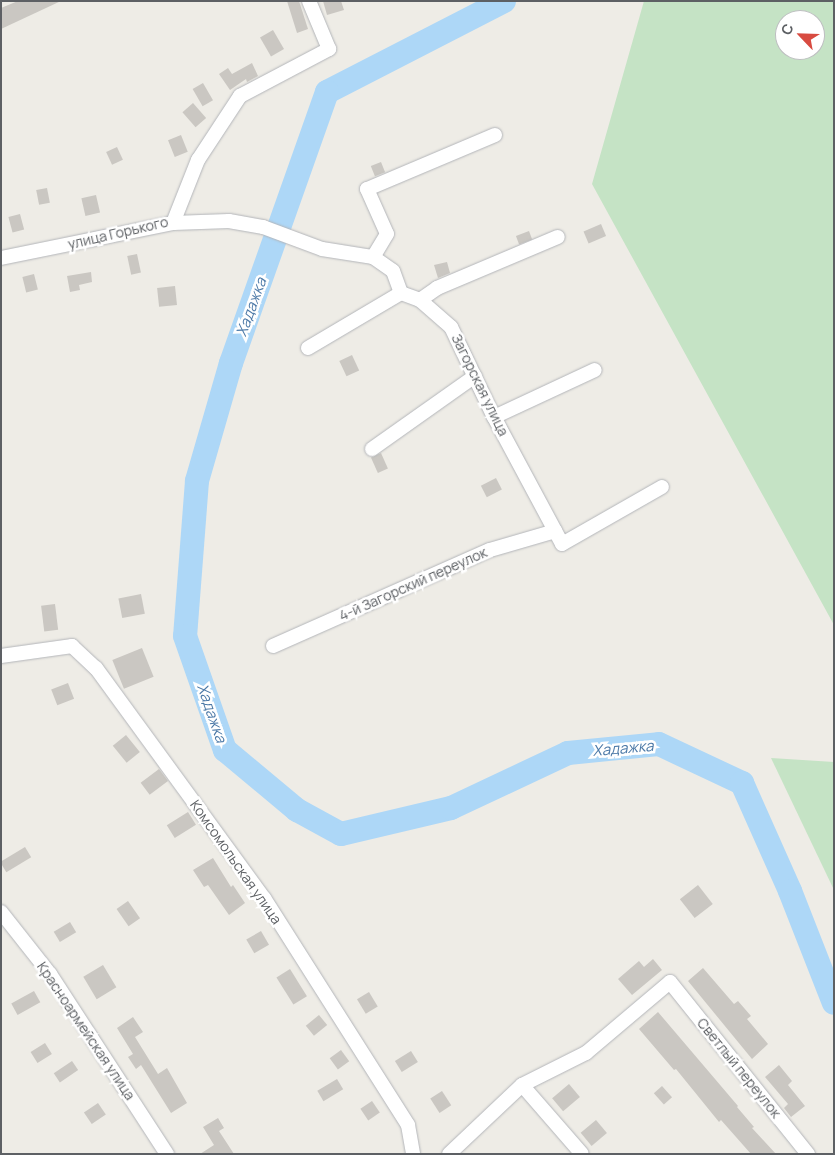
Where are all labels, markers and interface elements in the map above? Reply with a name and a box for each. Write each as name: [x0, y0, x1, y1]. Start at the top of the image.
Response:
north arrow: [775, 10, 825, 60]
text: С: [776, 21, 798, 38]
street label: улица Горького: [66, 213, 170, 253]
water label: Хадажка: [232, 275, 270, 339]
street label: Загорская улица: [448, 331, 512, 439]
street label: 4-й Загорский переулок: [336, 544, 490, 624]
water label: Хадажка: [194, 681, 230, 745]
water label: Хадажка: [592, 736, 654, 760]
street label: Комсомольская улица: [187, 797, 285, 927]
street label: Красноармейская улица: [33, 959, 139, 1103]
street label: Светлый переулок: [694, 1015, 784, 1121]

